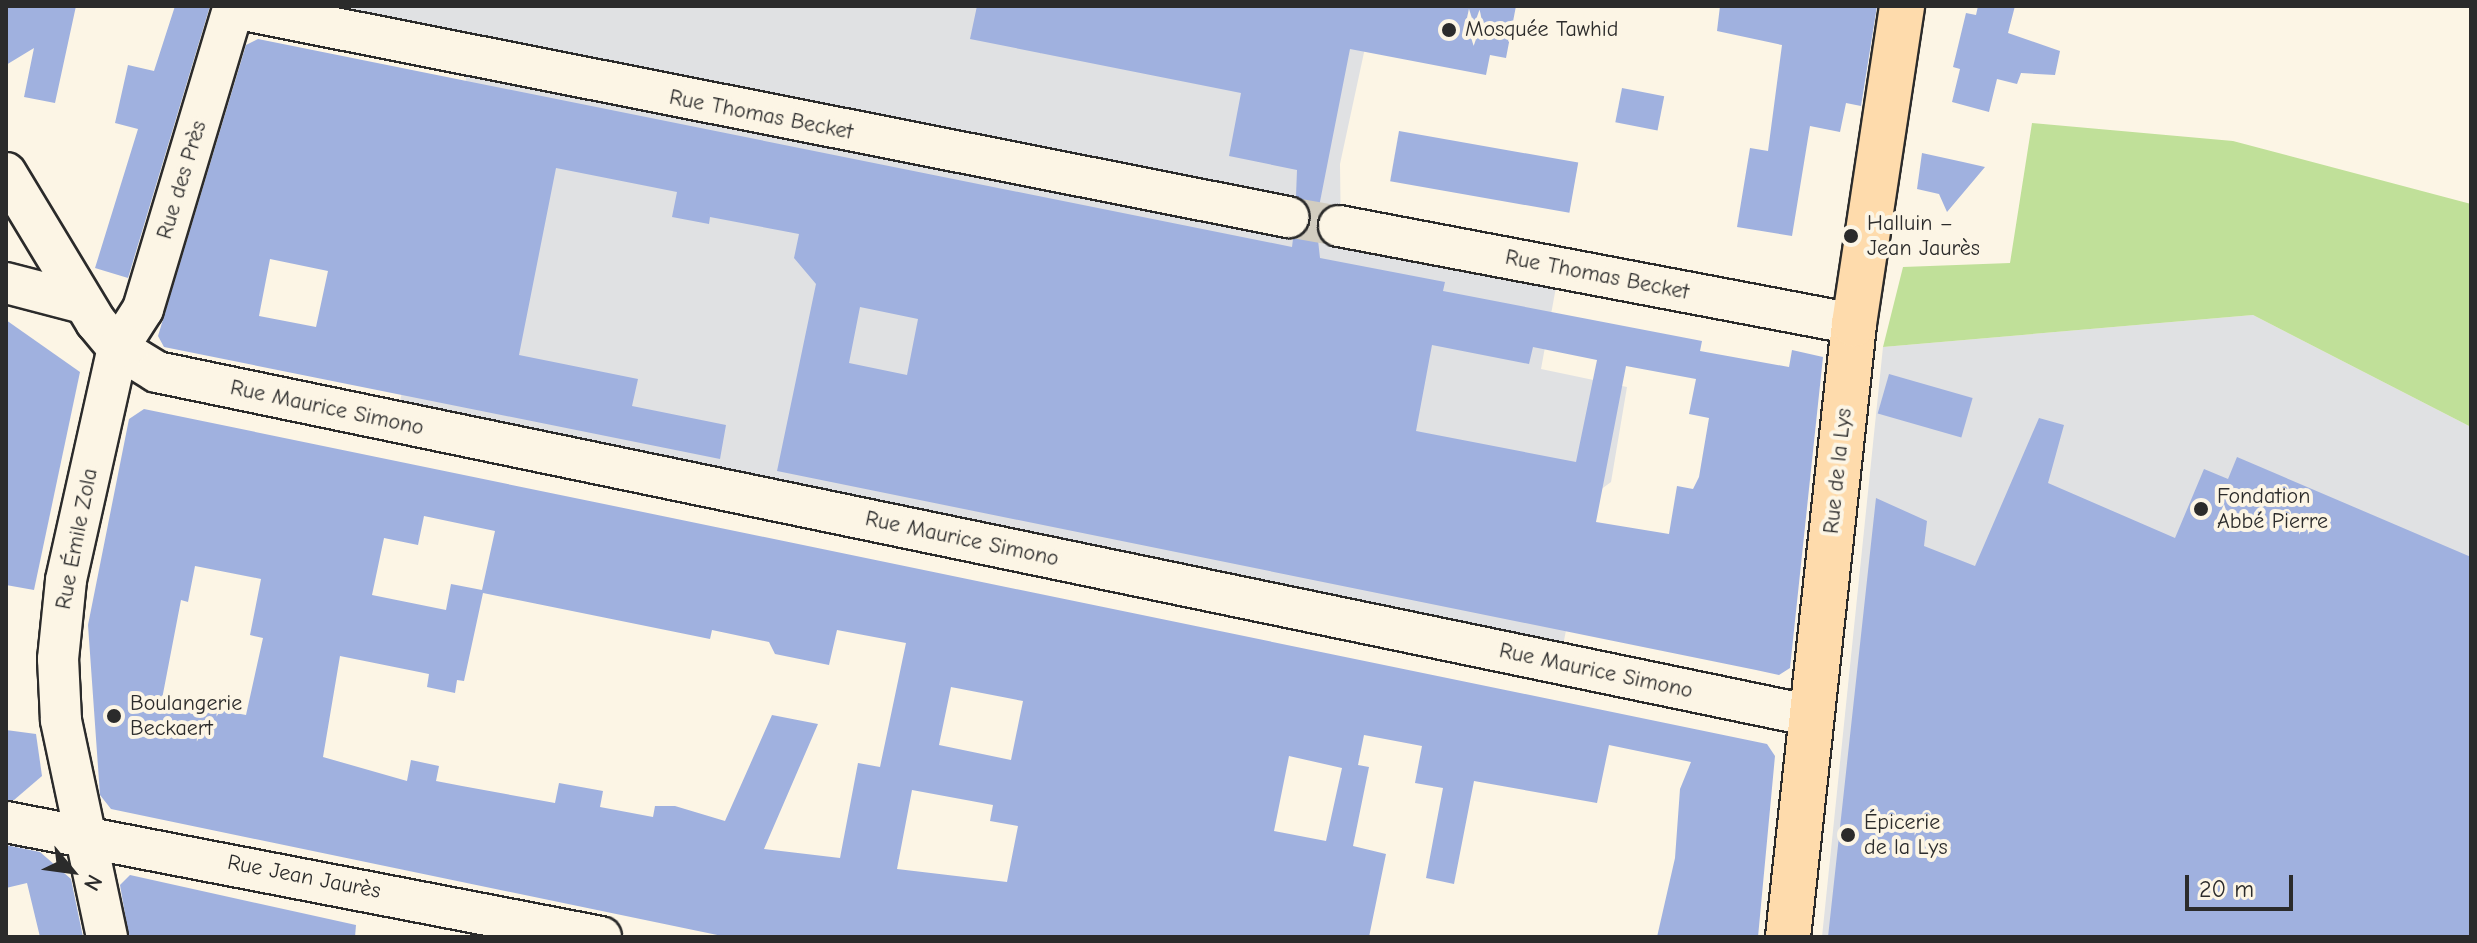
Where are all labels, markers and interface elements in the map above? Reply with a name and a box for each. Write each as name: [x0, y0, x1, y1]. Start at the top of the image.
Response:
place label: Mosquée Tawhid: [1465, 17, 1618, 43]
marker: Mosquée Tawhid: [1440, 21, 1458, 39]
street label: Rue Thomas Becket: [667, 84, 855, 146]
street label: Rue des Près: [151, 118, 213, 242]
place label: Halluin – Jean Jaurès: [1867, 210, 1980, 262]
marker: Halluin – Jean Jaurès: [1842, 227, 1860, 245]
street label: Rue Thomas Becket: [1503, 244, 1691, 306]
street label: Rue Maurice Simono: [228, 375, 426, 441]
street label: Rue de la Lys: [1818, 407, 1858, 535]
street label: Rue Émile Zola: [50, 466, 104, 612]
place label: Fondation Abbé Pierre: [2217, 483, 2328, 534]
marker: Fondation Abbé Pierre: [2192, 500, 2210, 518]
street label: Rue Maurice Simono: [863, 506, 1061, 572]
street label: Rue Maurice Simono: [1497, 638, 1695, 704]
place label: Boulangerie Beckaert: [130, 690, 242, 742]
marker: Boulangerie Beckaert: [105, 707, 123, 725]
place label: Épicerie de la Lys: [1864, 809, 1948, 860]
marker: Épicerie de la Lys: [1839, 826, 1857, 844]
north arrow: [32, 831, 112, 911]
street label: Rue Jean Jaurès: [225, 849, 383, 905]
scale bar: [2189, 859, 2297, 909]
text: N: [78, 870, 108, 895]
text: 20 m: [2199, 875, 2254, 903]

